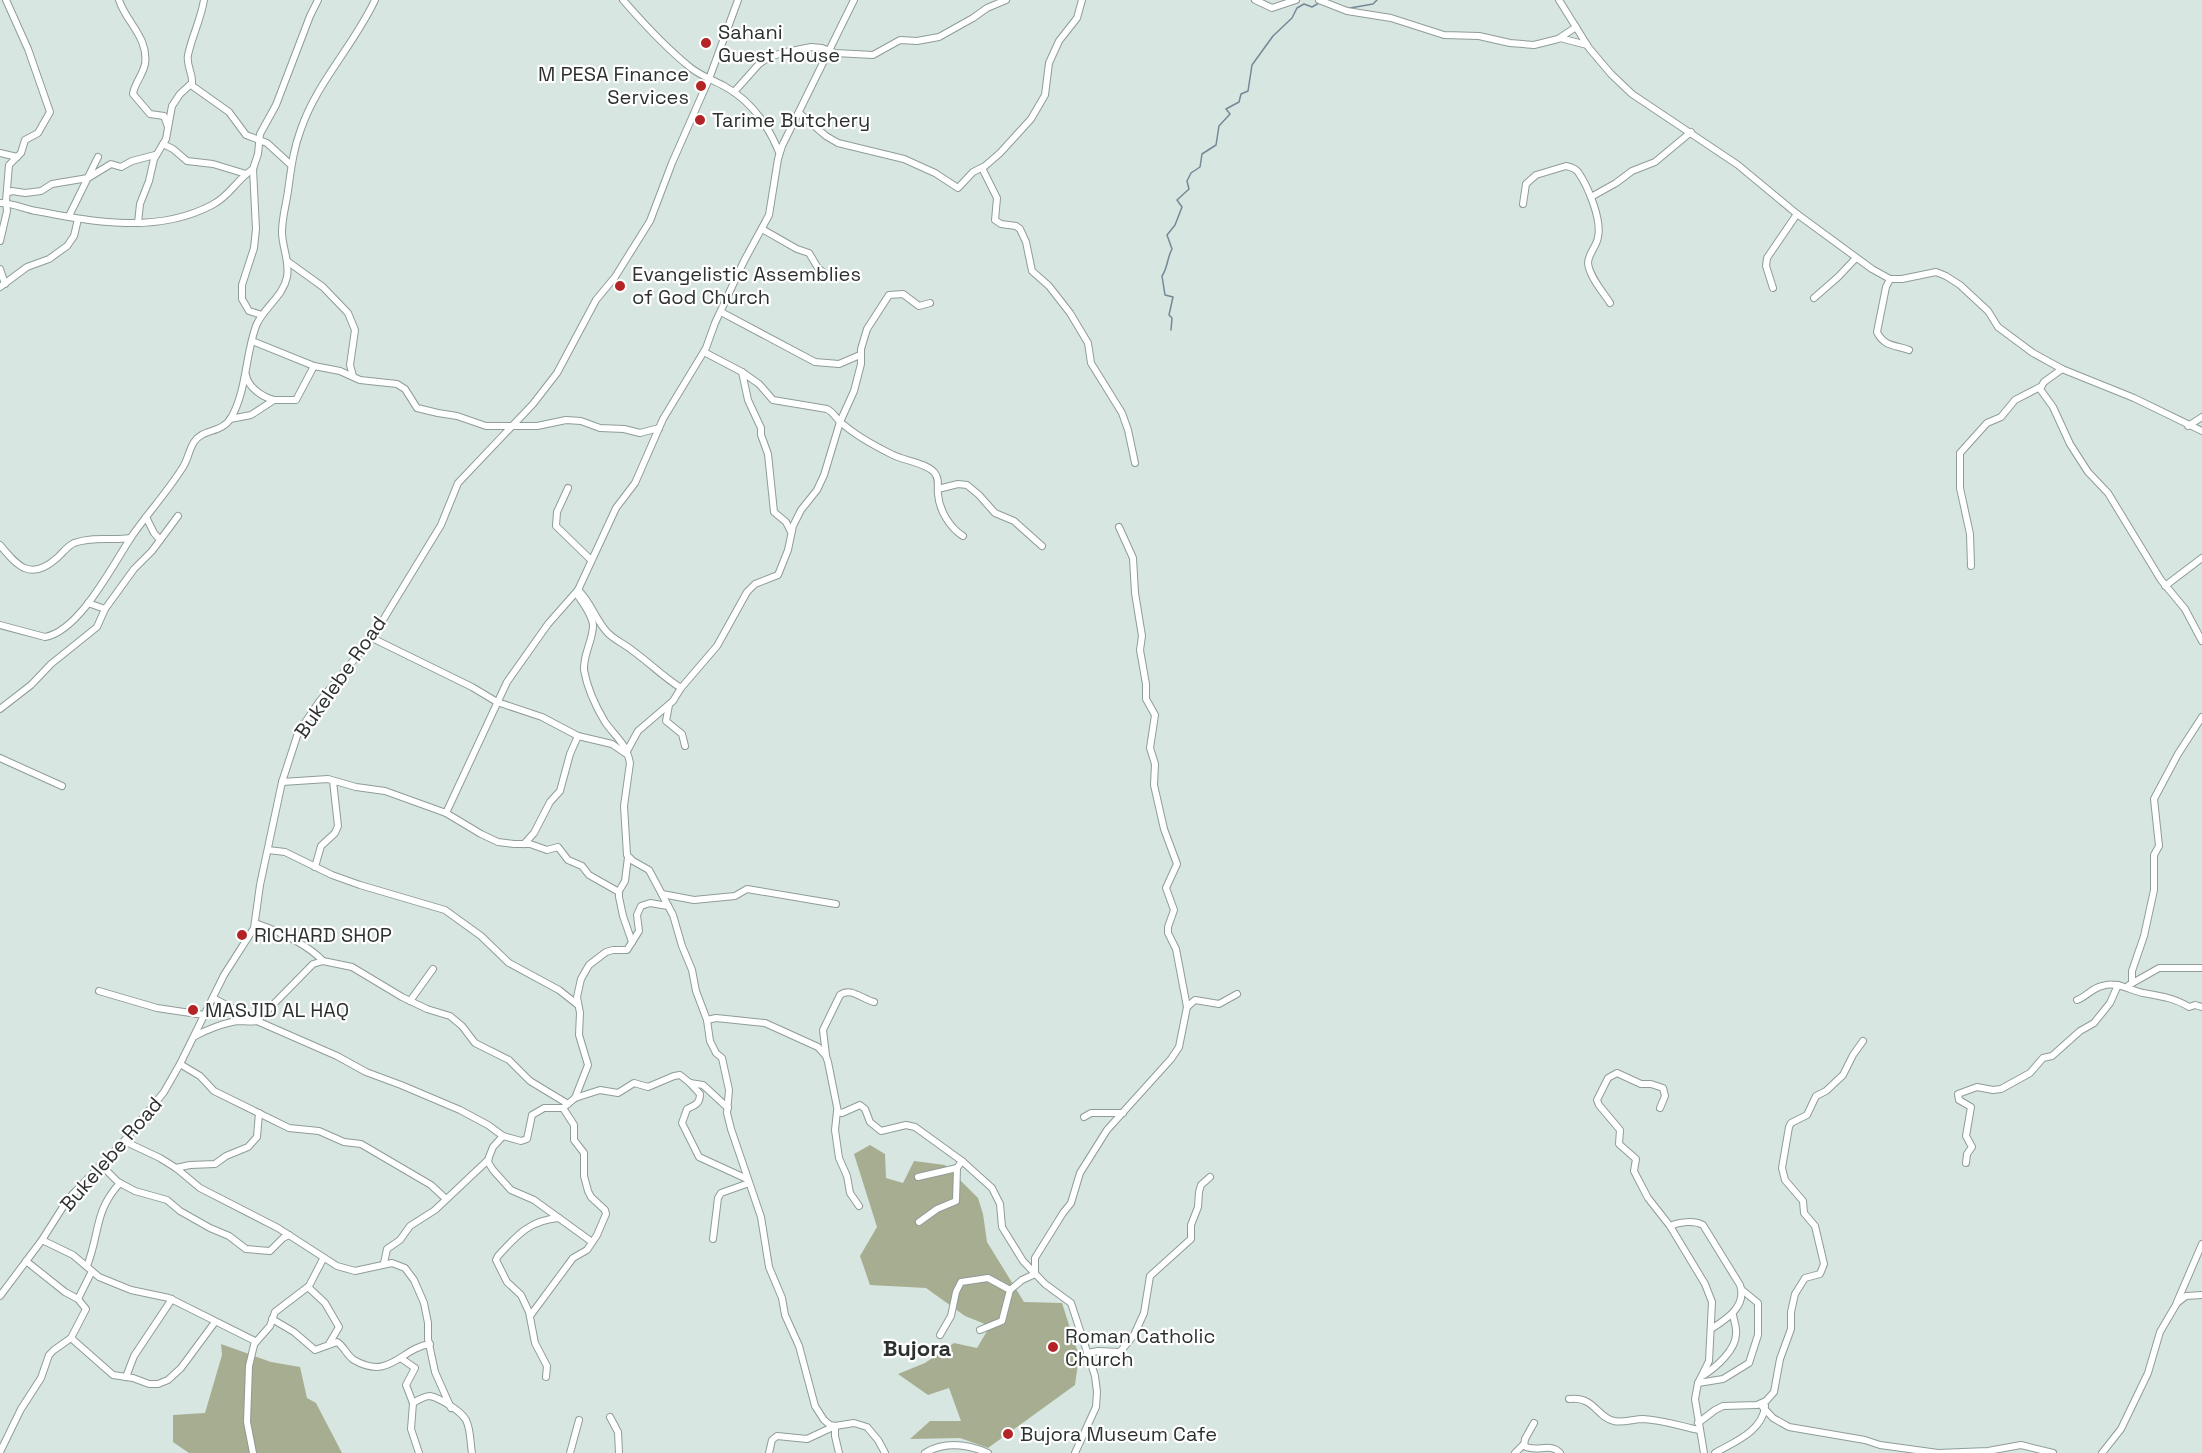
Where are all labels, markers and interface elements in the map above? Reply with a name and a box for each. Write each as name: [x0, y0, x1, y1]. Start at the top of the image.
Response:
place label: Sahani Guest House: [718, 19, 840, 68]
marker: Sahani Guest House: [699, 36, 713, 50]
place label: M PESA Finance Services: [538, 61, 689, 110]
marker: M PESA Finance Services: [694, 79, 708, 93]
place label: Tarime Butchery: [712, 107, 870, 133]
marker: Tarime Butchery: [693, 113, 707, 127]
place label: Evangelistic Assemblies of God Church: [632, 261, 861, 310]
marker: Evangelistic Assemblies of God Church: [613, 279, 627, 293]
street label: Bukelebe Road: [288, 611, 392, 743]
place label: RICHARD SHOP: [254, 922, 392, 948]
marker: RICHARD SHOP: [235, 928, 249, 942]
place label: MASJID AL HAQ: [205, 997, 349, 1023]
marker: MASJID AL HAQ: [186, 1003, 200, 1017]
street label: Bukelebe Road: [54, 1091, 168, 1217]
place label: Roman Catholic Church: [1065, 1323, 1215, 1372]
district label: Bujora: [883, 1334, 952, 1362]
marker: Roman Catholic Church: [1046, 1340, 1060, 1354]
place label: Bujora Museum Cafe: [1020, 1421, 1217, 1447]
marker: Bujora Museum Cafe: [1001, 1427, 1015, 1441]

